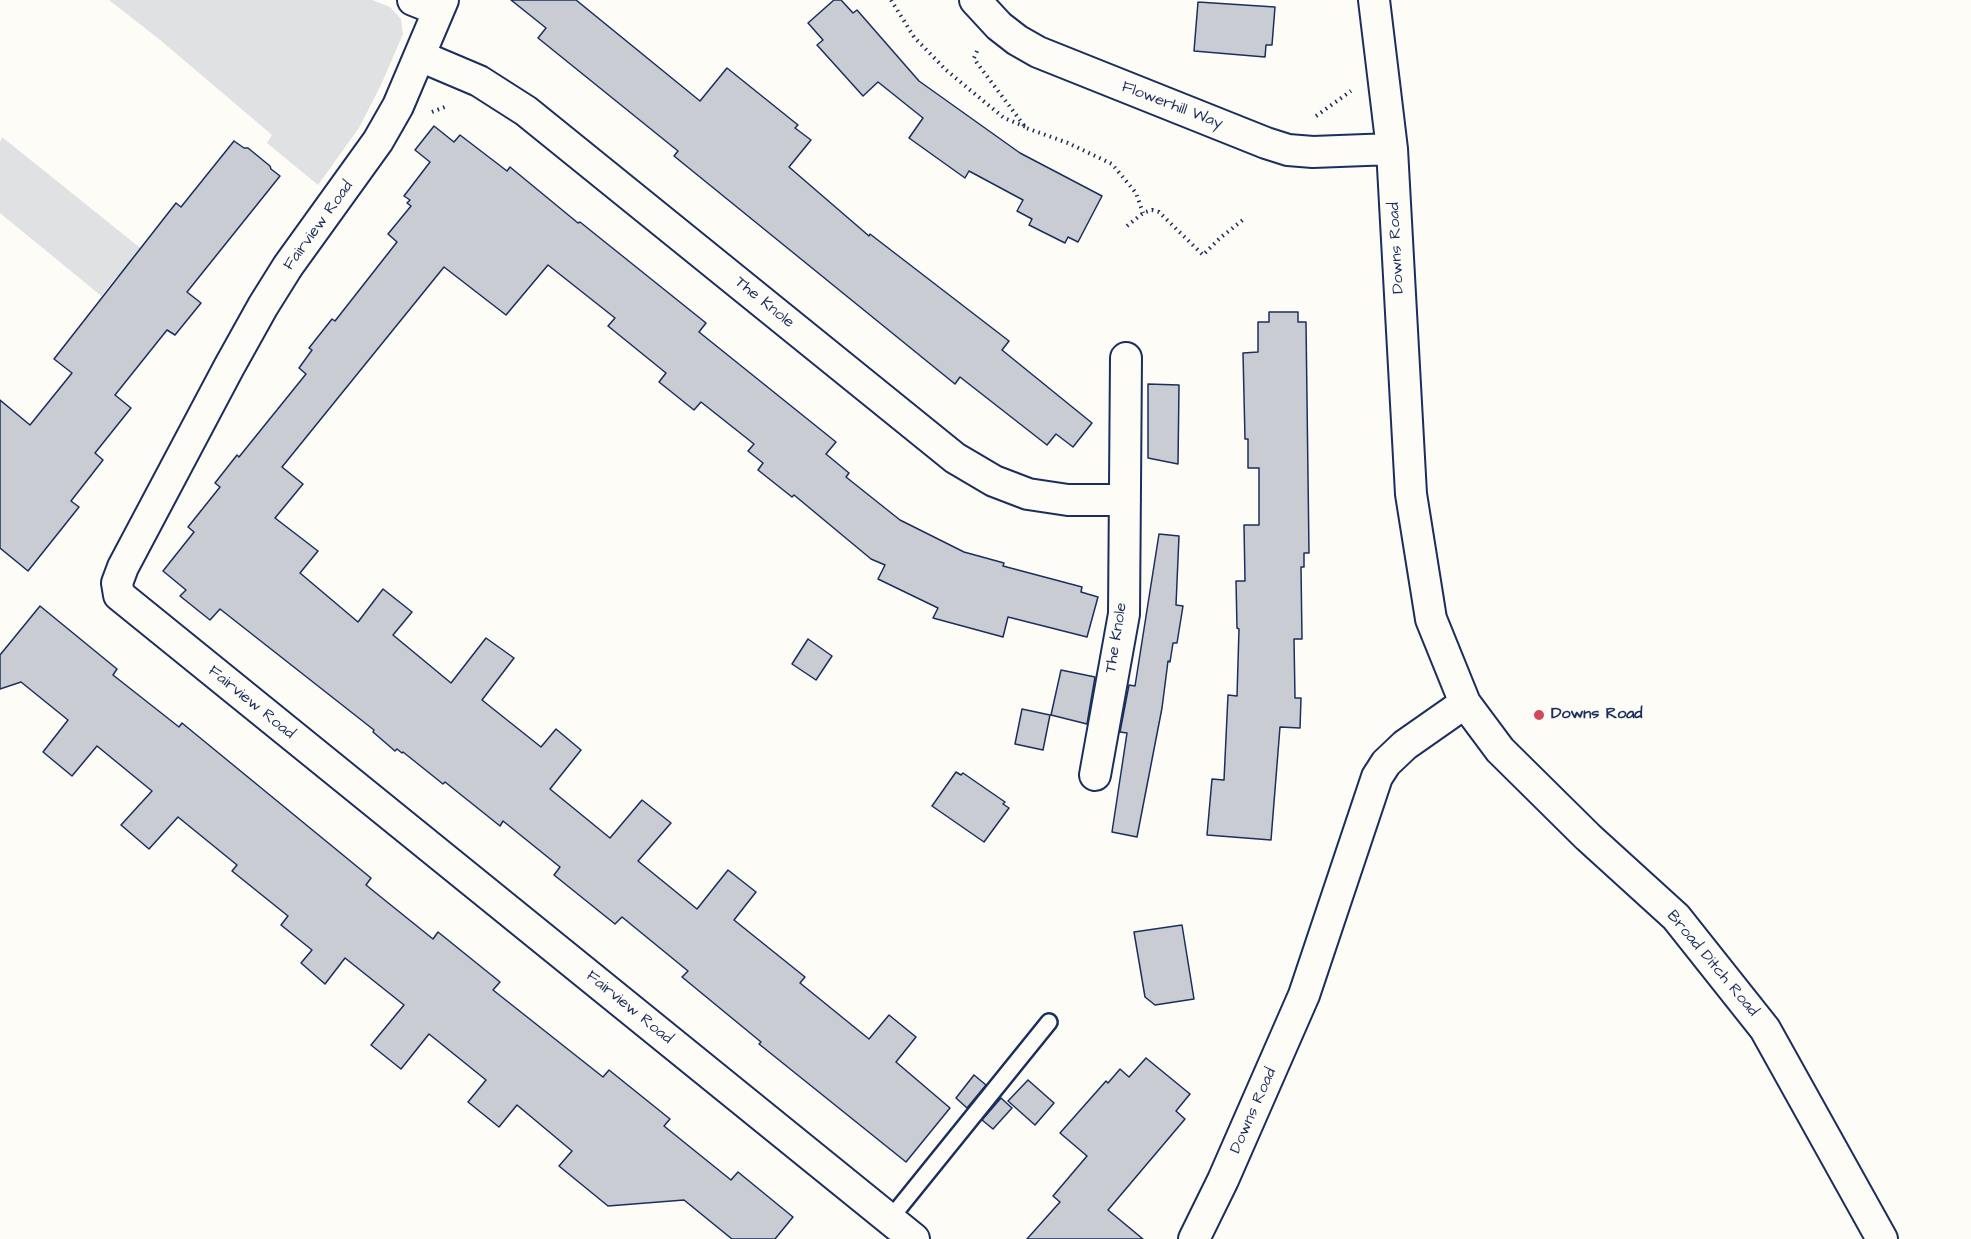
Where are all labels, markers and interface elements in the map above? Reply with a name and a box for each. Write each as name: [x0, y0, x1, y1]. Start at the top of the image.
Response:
street label: Flowerhill Way: [1119, 78, 1225, 134]
street label: Fairview Road: [280, 178, 358, 274]
street label: Downs Road: [1385, 202, 1409, 294]
street label: The Knole: [730, 273, 798, 333]
street label: The Knole: [1102, 602, 1132, 674]
street label: Fairview Road: [204, 662, 298, 744]
place label: Downs Road: [1551, 705, 1642, 725]
marker: Downs Road: [1532, 708, 1546, 722]
street label: Broad Ditch Road: [1662, 907, 1762, 1021]
street label: Fairview Road: [582, 967, 676, 1049]
street label: Downs Road: [1227, 1065, 1281, 1157]

